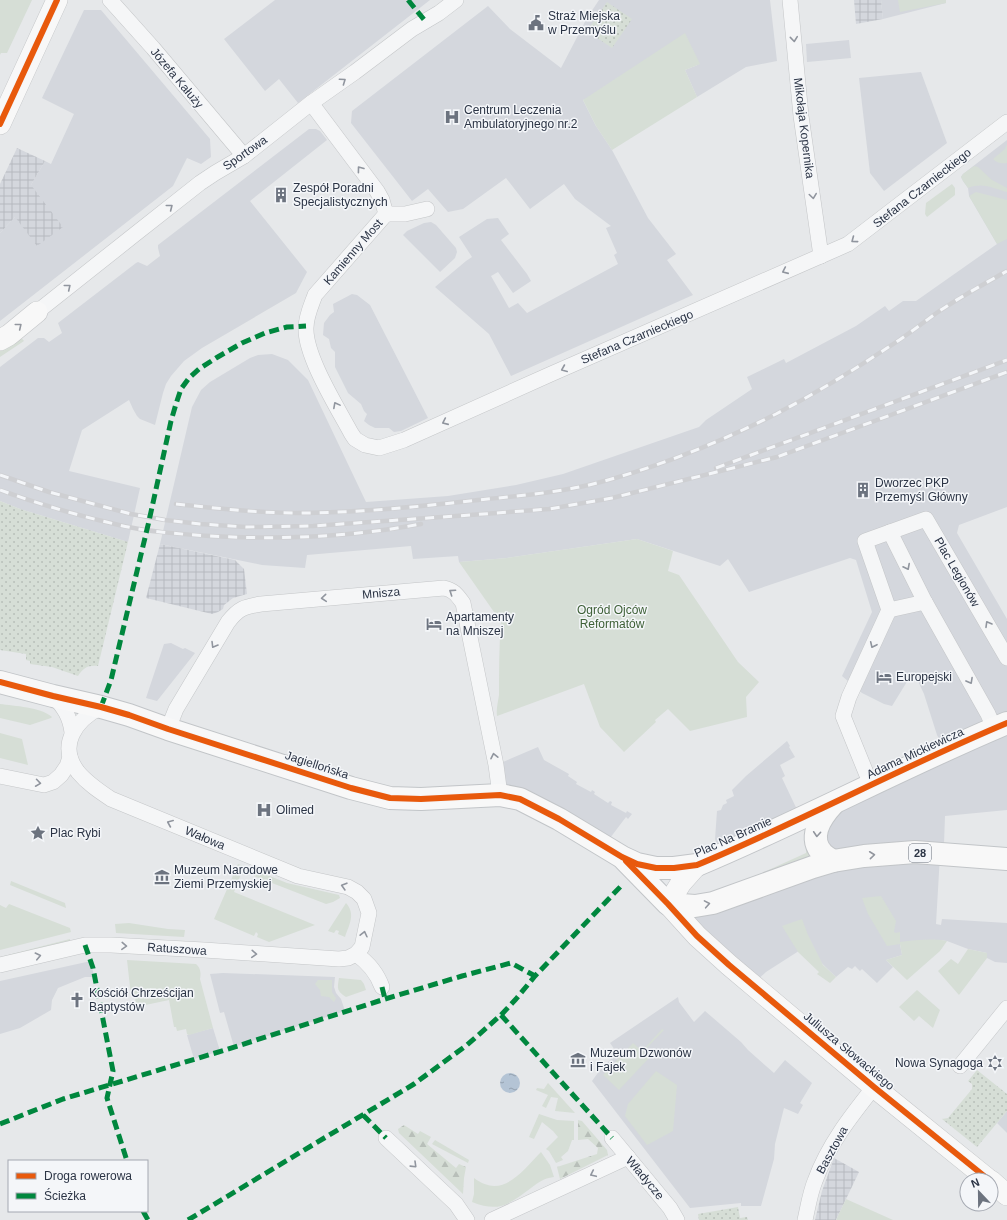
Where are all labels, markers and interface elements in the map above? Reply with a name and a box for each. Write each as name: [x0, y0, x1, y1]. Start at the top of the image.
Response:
place label: Straż Miejska w Przemyślu: [547, 9, 620, 37]
public building icon: Straż Miejska w Przemyślu: [527, 14, 545, 32]
one-way arrow: [789, 36, 798, 42]
street label: Józefa Kałuży: [148, 45, 206, 111]
street label: Mikołaja Kopernika: [791, 77, 817, 179]
one-way arrow: [338, 79, 345, 86]
place label: Centrum Leczenia Ambulatoryjnego nr.2: [464, 103, 578, 131]
hospital icon: Centrum Leczenia Ambulatoryjnego nr.2: [443, 108, 461, 126]
street label: Sportowa: [220, 133, 270, 173]
street label: Stefana Czarnieckiego: [870, 145, 974, 231]
one-way arrow: [358, 166, 365, 173]
place label: Zespół Poradni Specjalistycznych: [293, 181, 388, 209]
building icon: Zespół Poradni Specjalistycznych: [272, 186, 290, 204]
one-way arrow: [808, 193, 817, 199]
one-way arrow: [165, 205, 172, 212]
street label: Kamienny Most: [321, 216, 386, 288]
one-way arrow: [852, 235, 859, 242]
one-way arrow: [782, 267, 789, 275]
one-way arrow: [63, 285, 70, 292]
street label: Stefana Czarnieckiego: [579, 307, 696, 367]
one-way arrow: [15, 324, 22, 331]
one-way arrow: [560, 364, 567, 372]
one-way arrow: [333, 402, 341, 409]
one-way arrow: [442, 417, 449, 425]
place label: Dworzec PKP Przemyśl Główny: [875, 476, 968, 504]
building icon: Dworzec PKP Przemyśl Główny: [854, 481, 872, 499]
street label: Plac Legionów: [931, 535, 983, 610]
one-way arrow: [903, 562, 910, 570]
street label: Mnisza: [361, 584, 401, 602]
one-way arrow: [449, 589, 456, 597]
one-way arrow: [321, 593, 327, 602]
park label: Ogród Ojców Reformatów: [577, 603, 647, 631]
place label: Apartamenty na Mniszej: [446, 610, 514, 638]
hotel icon: Apartamenty na Mniszej: [425, 615, 443, 633]
one-way arrow: [985, 621, 992, 628]
one-way arrow: [212, 641, 219, 648]
one-way arrow: [870, 641, 878, 649]
hotel icon: Europejski: [875, 668, 893, 686]
place label: Europejski: [896, 670, 952, 684]
one-way arrow: [965, 677, 972, 684]
street label: Adama Mickiewicza: [864, 724, 966, 782]
street label: Jagiellońska: [283, 748, 351, 782]
one-way arrow: [490, 753, 498, 759]
one-way arrow: [35, 778, 41, 787]
hospital icon: Olimed: [255, 801, 273, 819]
place label: Olimed: [276, 803, 314, 817]
street label: Plac Na Bramie: [692, 814, 774, 860]
one-way arrow: [166, 820, 174, 828]
street label: Wałowa: [183, 823, 227, 853]
place icon: Plac Rybi: [29, 824, 47, 842]
place label: Plac Rybi: [50, 826, 101, 840]
one-way arrow: [812, 831, 821, 837]
road number: 28: [909, 844, 931, 862]
one-way arrow: [869, 851, 875, 860]
place label: Muzeum Narodowe Ziemi Przemyskiej: [174, 863, 278, 891]
museum icon: Muzeum Narodowe Ziemi Przemyskiej: [153, 868, 171, 886]
one-way arrow: [341, 882, 348, 891]
one-way arrow: [704, 900, 710, 909]
one-way arrow: [360, 931, 368, 937]
street label: Ratuszowa: [147, 940, 207, 958]
one-way arrow: [121, 941, 127, 950]
one-way arrow: [251, 949, 257, 958]
one-way arrow: [35, 953, 41, 961]
place label: Kościół Chrześcijan Baptystów: [89, 986, 194, 1014]
church icon: Kościół Chrześcijan Baptystów: [68, 991, 86, 1009]
street label: Juliusza Słowackiego: [801, 1009, 897, 1093]
place label: Muzeum Dzwonów i Fajek: [590, 1046, 692, 1074]
museum icon: Muzeum Dzwonów i Fajek: [569, 1051, 587, 1069]
synagogue icon: Nowa Synagoga: [986, 1054, 1004, 1072]
place label: Nowa Synagoga: [895, 1056, 983, 1070]
street label: Basztowa: [813, 1124, 851, 1176]
street label: Władycze: [623, 1154, 667, 1203]
legend: [8, 1160, 148, 1212]
one-way arrow: [410, 1160, 417, 1167]
text: Droga rowerowa: [44, 1169, 132, 1183]
one-way arrow: [590, 1169, 597, 1177]
north arrow: [959, 1172, 999, 1212]
text: N: [969, 1176, 981, 1190]
text: Ścieżka: [44, 1188, 86, 1203]

